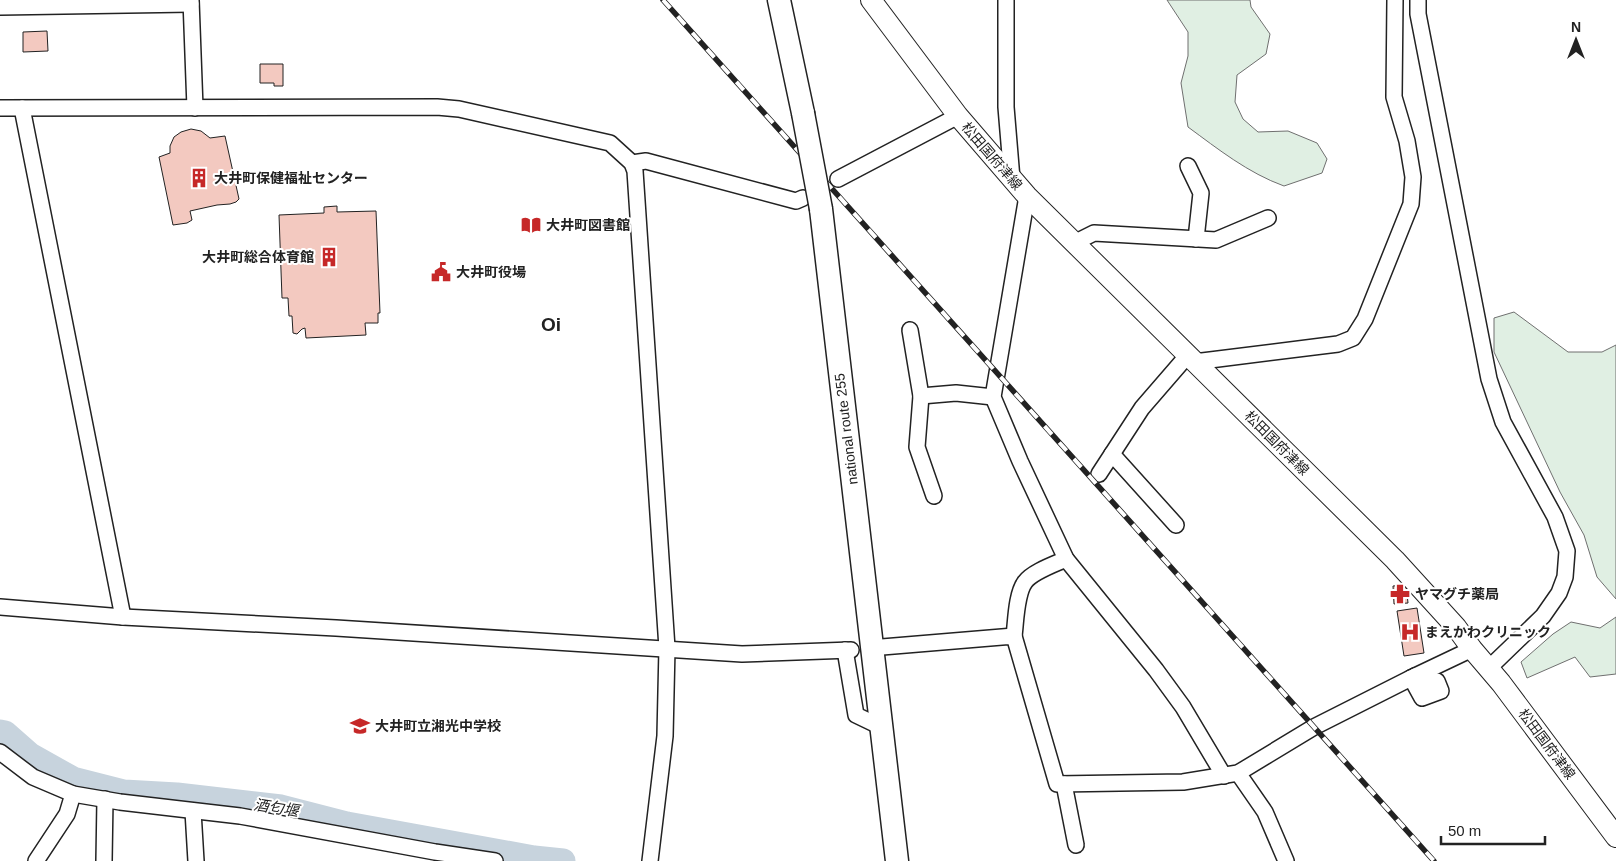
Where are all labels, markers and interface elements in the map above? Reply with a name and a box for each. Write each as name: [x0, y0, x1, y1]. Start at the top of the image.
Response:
north arrow: [1551, 15, 1601, 65]
text: N: [1571, 19, 1581, 35]
street label: 松田国府津線: [958, 119, 1026, 193]
building icon: 大井町保健福祉センター: [188, 167, 210, 189]
place label: 大井町保健福祉センター: [214, 170, 368, 186]
library icon: 大井町図書館: [520, 214, 542, 236]
place label: 大井町図書館: [546, 217, 630, 233]
building icon: 大井町総合体育館: [318, 246, 340, 268]
place label: 大井町総合体育館: [202, 249, 314, 265]
public building icon: 大井町役場: [430, 261, 452, 283]
place label: 大井町役場: [456, 264, 526, 280]
district label: Oi: [541, 314, 561, 335]
street label: national route 255: [831, 372, 861, 486]
street label: 松田国府津線: [1242, 408, 1312, 478]
pharmacy icon: ヤマグチ薬局: [1389, 583, 1411, 605]
place label: ヤマグチ薬局: [1415, 586, 1499, 602]
hospital icon: まえかわクリニック: [1399, 621, 1421, 643]
place label: まえかわクリニック: [1425, 624, 1551, 640]
street label: 松田国府津線: [1515, 706, 1579, 782]
school or university icon: 大井町立湘光中学校: [349, 715, 371, 737]
place label: 大井町立湘光中学校: [375, 718, 501, 734]
water label: 酒匂堰: [253, 796, 303, 820]
scale bar: [1441, 814, 1545, 846]
text: 50 m: [1448, 822, 1481, 839]

